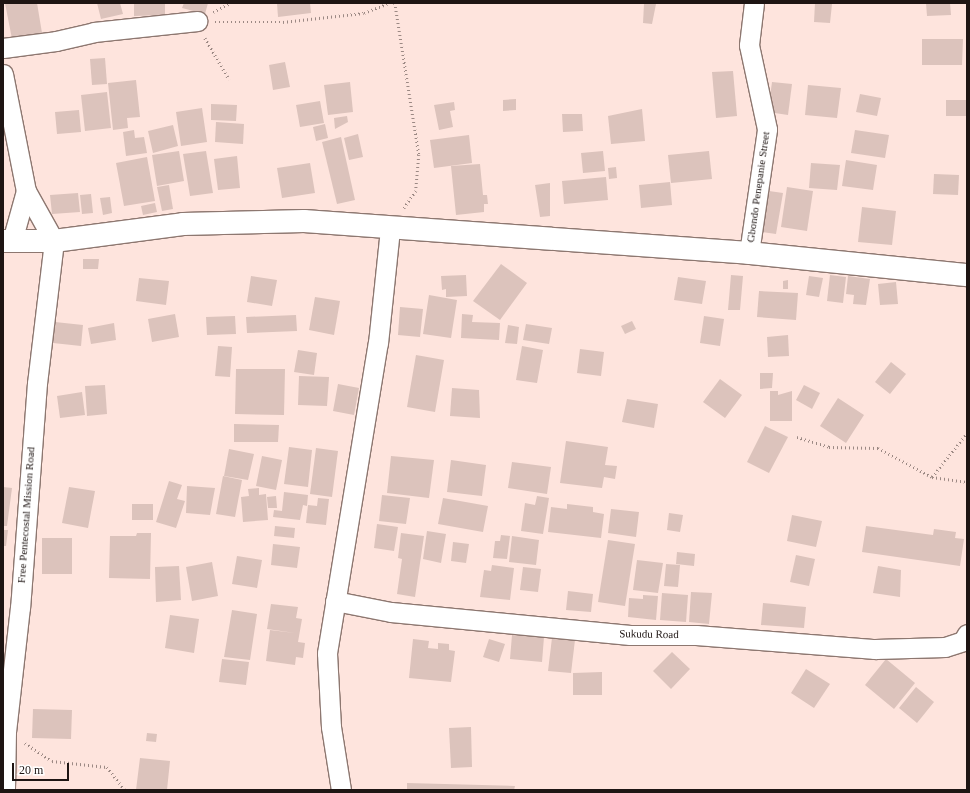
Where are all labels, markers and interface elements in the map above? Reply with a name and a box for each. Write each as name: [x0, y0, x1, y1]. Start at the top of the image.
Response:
street label: Gbondo Penepanie Street: [744, 131, 772, 243]
street label: Free Pentecostal Mission Road: [15, 446, 37, 584]
street label: Sukudu Road: [619, 627, 679, 641]
scale bar: [14, 755, 71, 781]
text: 20 m: [19, 763, 43, 777]

